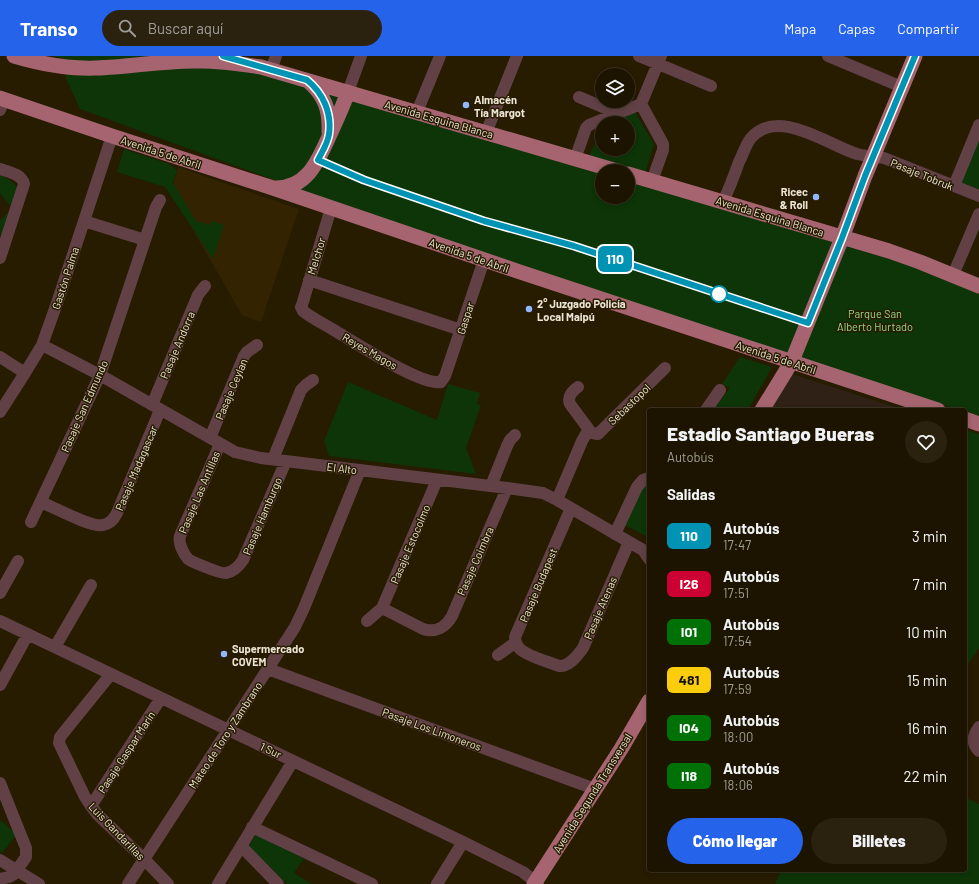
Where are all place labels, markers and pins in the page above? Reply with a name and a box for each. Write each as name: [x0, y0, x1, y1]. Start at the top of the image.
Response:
place label: Almacén Tía Margot: [474, 93, 525, 119]
marker: Almacén Tía Margot: [461, 100, 471, 110]
place label: Ricec & Roll: [780, 185, 808, 211]
marker: Ricec & Roll: [811, 192, 821, 202]
unlabelled marker: [710, 285, 728, 303]
place label: 2° Juzgado Policía Local Maipú: [537, 297, 626, 323]
marker: 2° Juzgado Policía Local Maipú: [524, 304, 534, 314]
place label: Supermercado COVEM: [232, 642, 304, 668]
marker: Supermercado COVEM: [219, 649, 229, 659]

